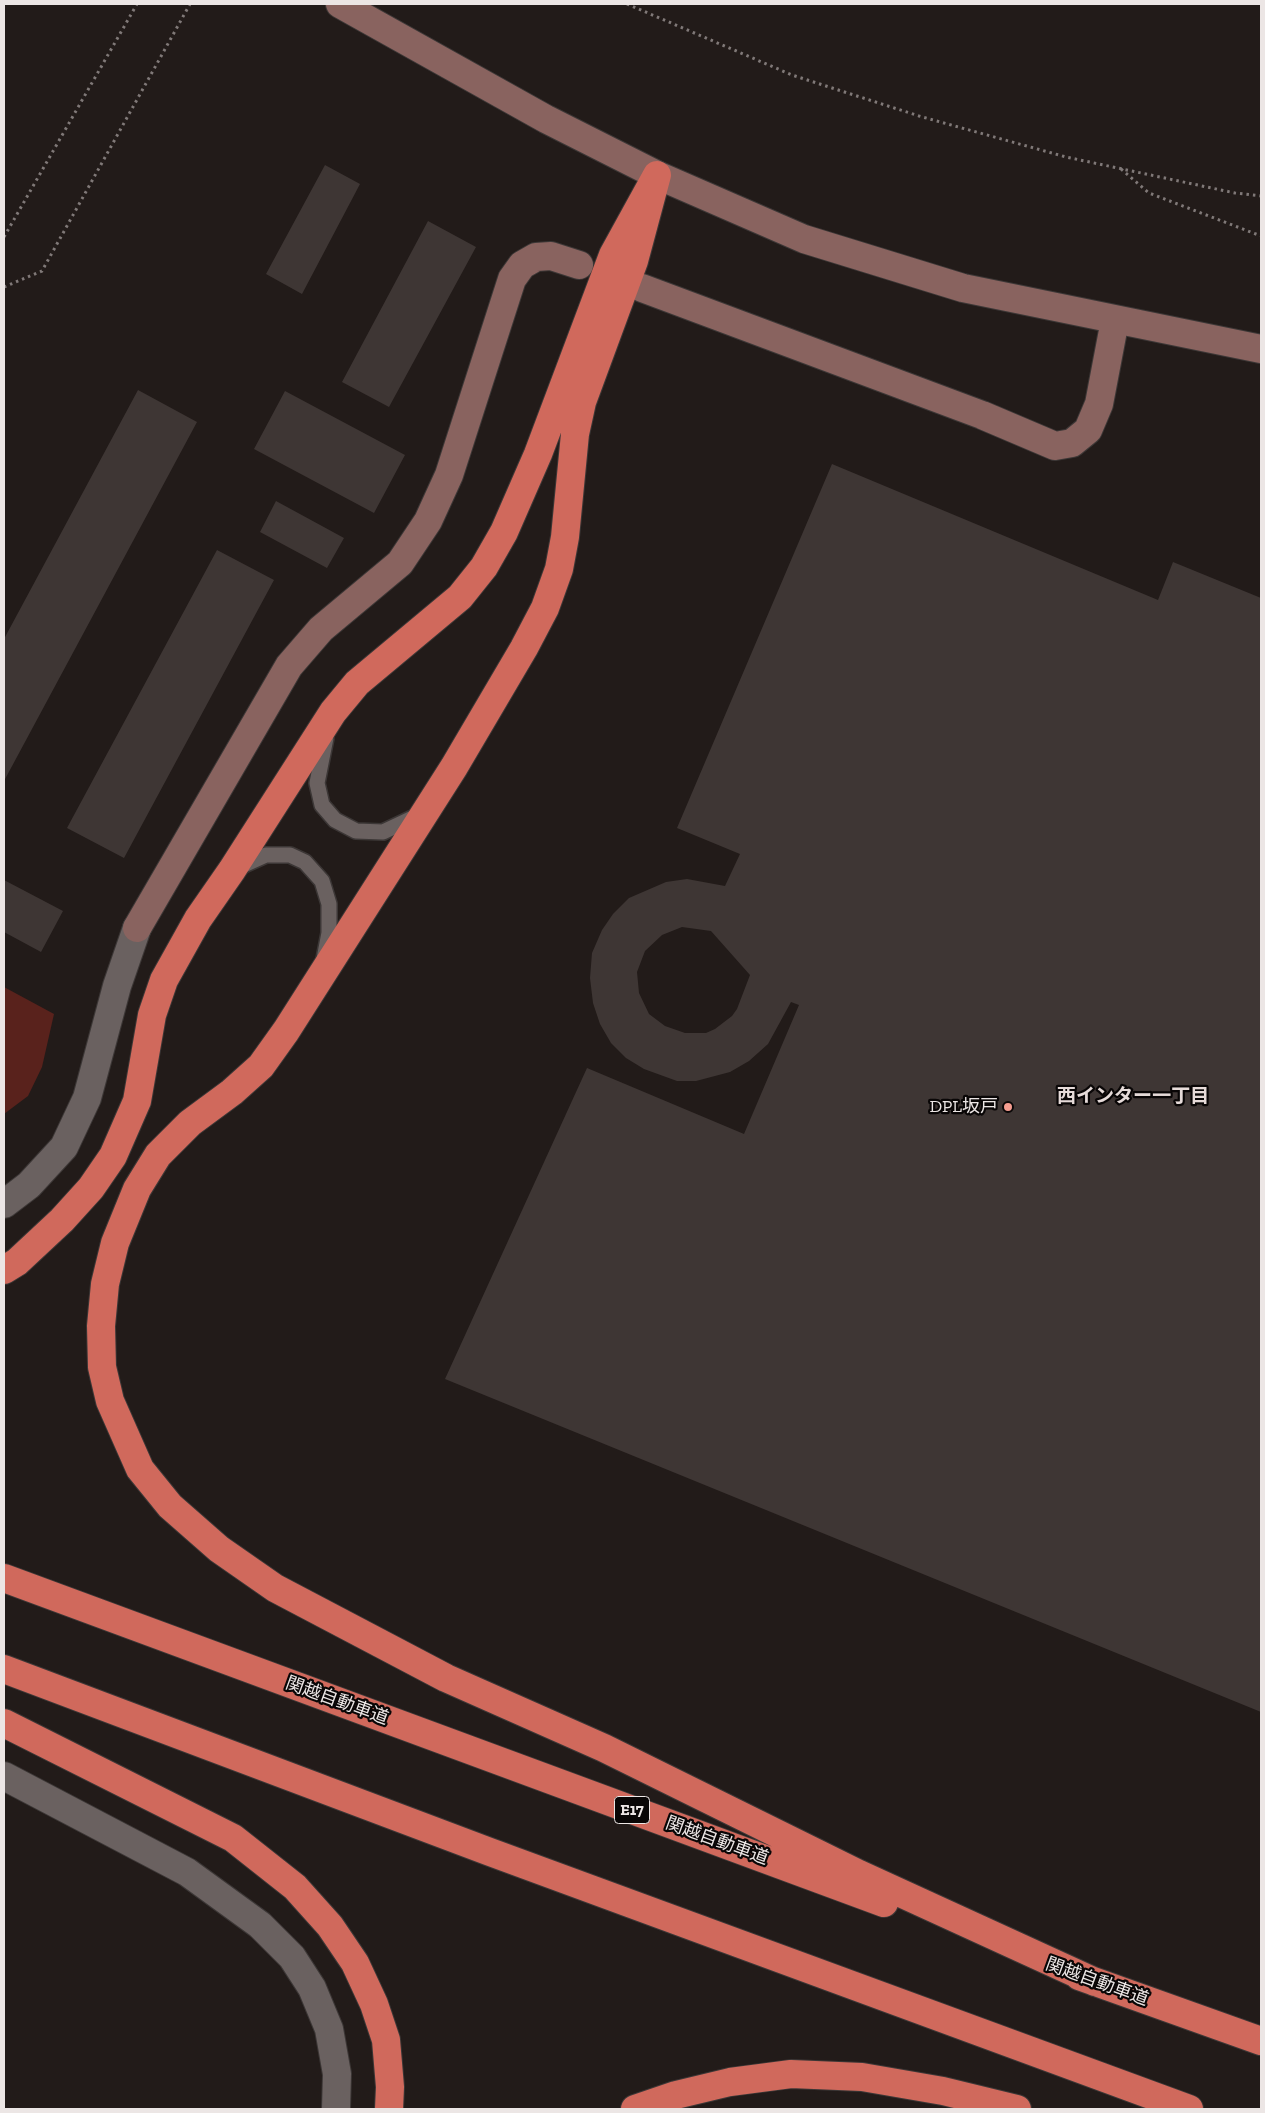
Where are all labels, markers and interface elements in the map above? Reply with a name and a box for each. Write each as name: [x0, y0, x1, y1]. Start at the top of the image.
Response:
district label: 西インター一丁目: [1057, 1086, 1209, 1108]
place label: DPL坂戸: [930, 1096, 998, 1118]
marker: DPL坂戸: [1002, 1101, 1014, 1113]
street label: 関越自動車道: [283, 1672, 391, 1730]
road number: E17: [614, 1796, 650, 1824]
street label: 関越自動車道: [663, 1812, 771, 1870]
street label: 関越自動車道: [1043, 1953, 1151, 2011]

